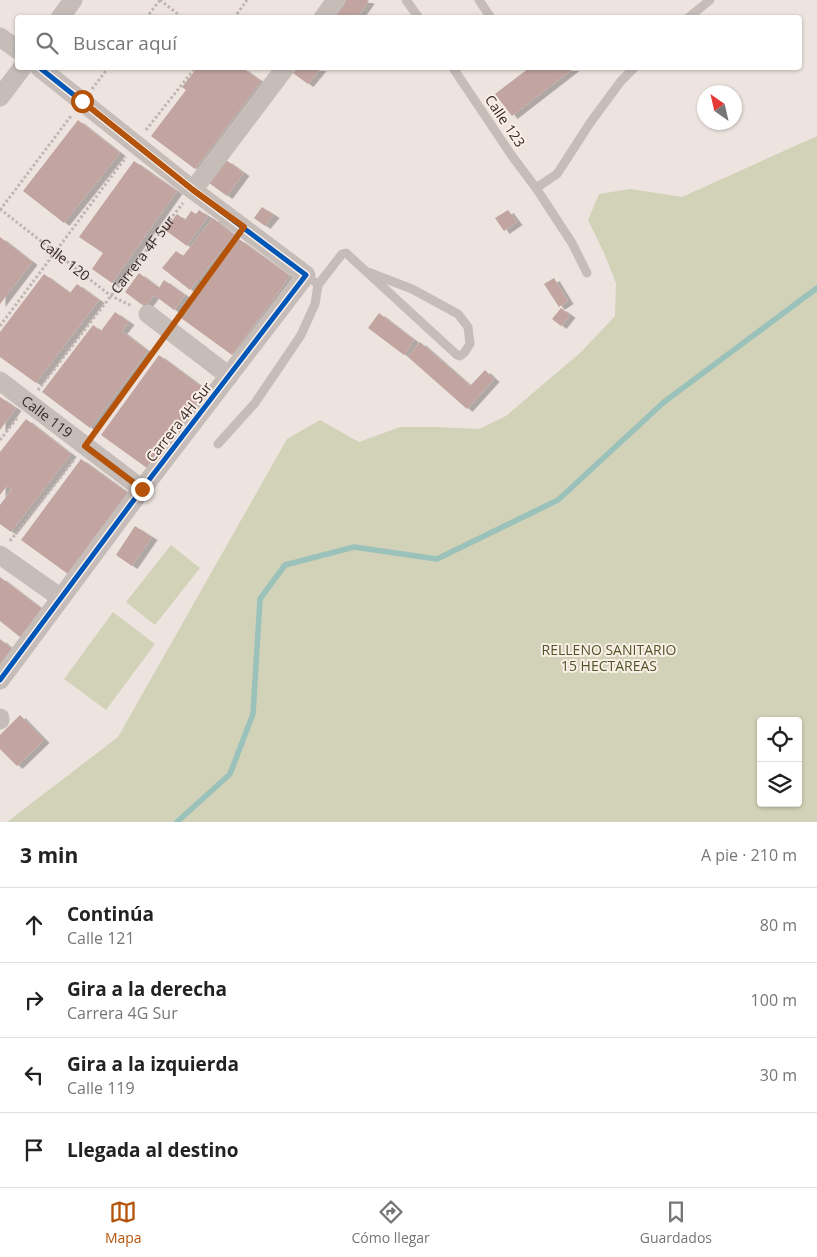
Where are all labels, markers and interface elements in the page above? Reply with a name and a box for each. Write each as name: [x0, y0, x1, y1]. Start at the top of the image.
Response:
search box: [15, 15, 802, 70]
icon: search: [33, 29, 61, 57]
text: Buscar aquí: [73, 30, 177, 56]
north arrow: [697, 85, 742, 130]
route start: [71, 90, 94, 113]
street label: Calle 123: [481, 91, 530, 151]
street label: Carrera 4F Sur: [106, 211, 179, 298]
street label: Calle 120: [36, 233, 94, 285]
street label: Carrera 4H Sur: [141, 377, 216, 466]
street label: Calle 119: [18, 391, 77, 442]
route end: [131, 478, 154, 501]
park label: RELLENO SANITARIO 15 HECTAREAS: [542, 640, 677, 675]
map controls: [757, 717, 802, 807]
button: locate: [757, 717, 802, 762]
button: layers: [757, 762, 802, 807]
text: 3 min: [20, 841, 78, 869]
text: A pie · 210 m: [701, 844, 797, 866]
text: Continúa: [67, 901, 154, 927]
icon: ahead: [20, 911, 48, 939]
text: 80 m: [760, 914, 797, 936]
text: Calle 121: [67, 927, 135, 949]
text: Gira a la derecha: [67, 976, 227, 1002]
icon: right: [20, 986, 48, 1014]
text: 100 m: [751, 989, 797, 1011]
text: Carrera 4G Sur: [67, 1002, 178, 1024]
text: Gira a la izquierda: [67, 1051, 239, 1077]
icon: left: [20, 1061, 48, 1089]
text: 30 m: [760, 1064, 797, 1086]
text: Calle 119: [67, 1077, 135, 1099]
icon: arrive: [20, 1136, 48, 1164]
text: Llegada al destino: [67, 1137, 239, 1163]
tab: Mapa: [105, 1198, 142, 1247]
tab: Cómo llegar: [352, 1198, 430, 1247]
tab: Guardados: [640, 1198, 712, 1247]

